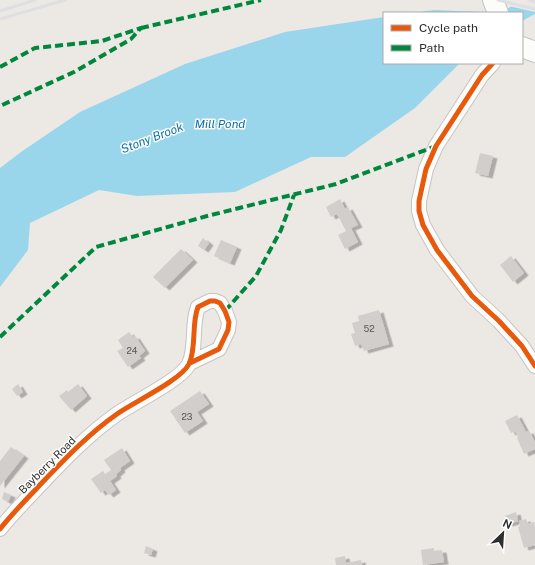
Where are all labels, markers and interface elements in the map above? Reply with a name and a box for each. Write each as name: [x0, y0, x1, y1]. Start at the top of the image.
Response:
legend: [383, 12, 523, 64]
text: Cycle path: [419, 21, 478, 35]
text: Path: [419, 41, 445, 55]
water label: Mill Pond: [195, 117, 245, 131]
water label: Stony Brook: [119, 120, 186, 156]
house number: 52: [363, 323, 375, 334]
house number: 24: [126, 345, 138, 356]
house number: 23: [181, 411, 193, 422]
street label: Bayberry Road: [16, 434, 78, 496]
north arrow: [483, 513, 523, 553]
text: N: [501, 517, 514, 531]

